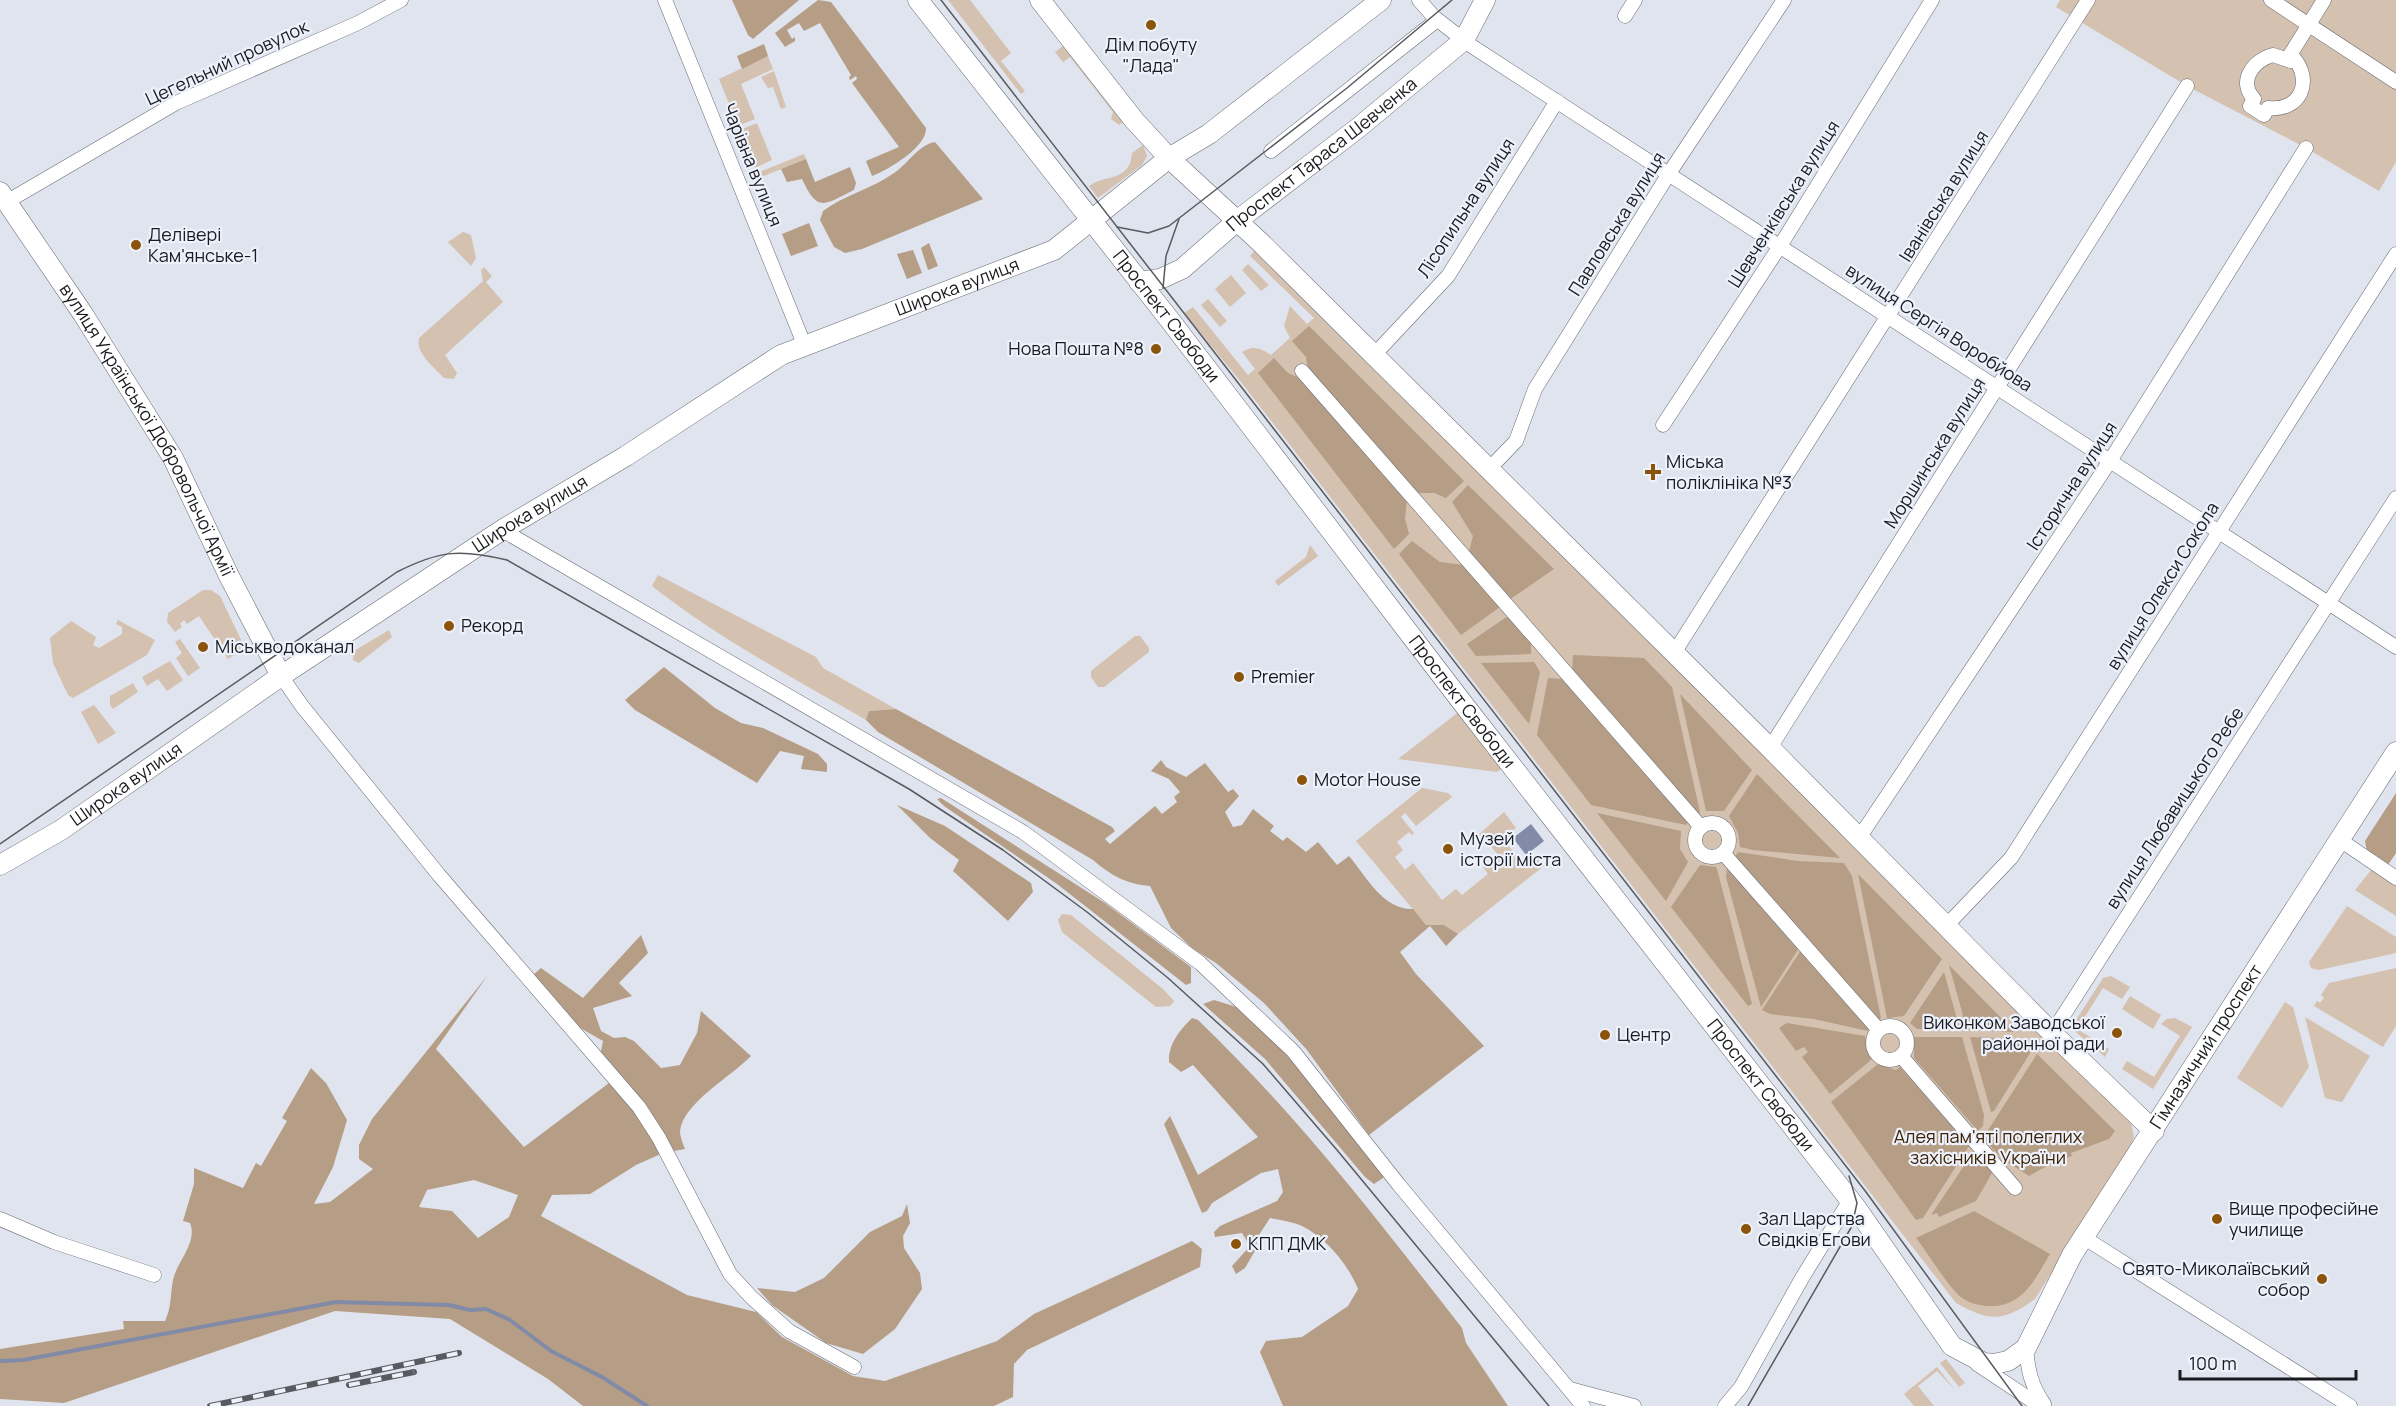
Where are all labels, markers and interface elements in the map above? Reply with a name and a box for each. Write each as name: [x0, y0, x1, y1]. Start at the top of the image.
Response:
street label: Цегельний провулок: [141, 13, 313, 110]
marker: Дім побуту "Лада": [1144, 18, 1158, 32]
place label: Дім побуту "Лада": [1105, 32, 1198, 77]
street label: Проспект Тараса Шевченка: [1220, 71, 1421, 236]
street label: Чарівна вулиця: [717, 99, 789, 230]
street label: Шевченківська вулиця: [1722, 115, 1844, 292]
street label: Іванівська вулиця: [1893, 125, 1993, 266]
street label: Лісопильна вулиця: [1411, 133, 1519, 282]
street label: Павловська вулиця: [1562, 147, 1670, 300]
place label: Делівері Кам'янське-1: [148, 222, 258, 267]
marker: Делівері Кам'янське-1: [129, 238, 143, 252]
street label: Проспект Свободи: [1108, 244, 1226, 387]
street label: Широка вулиця: [892, 252, 1022, 321]
street label: вулиця Сергія Воробйова: [1842, 258, 2038, 397]
street label: вулиця Української Добровольчої Армії: [55, 278, 241, 580]
place label: Нова Пошта №8: [1008, 336, 1144, 360]
marker: Нова Пошта №8: [1149, 342, 1163, 356]
street label: Моршинська вулиця: [1878, 373, 1990, 532]
street label: Історична вулиця: [2021, 416, 2122, 554]
place label: Міська поліклініка №3: [1666, 449, 1792, 494]
marker: Міська поліклініка №3: [1644, 463, 1662, 481]
street label: Широка вулиця: [467, 469, 592, 557]
street label: вулиця Олекси Сокола: [2101, 497, 2224, 674]
place label: Рекорд: [461, 613, 523, 637]
marker: Рекорд: [442, 619, 456, 633]
street label: Проспект Свободи: [1404, 630, 1522, 772]
place label: Міськводоканал: [215, 634, 354, 658]
marker: Міськводоканал: [196, 640, 210, 654]
place label: Premier: [1251, 664, 1315, 688]
marker: Premier: [1232, 670, 1246, 684]
street label: вулиця Любавицького Ребе: [2100, 702, 2249, 913]
street label: Широка вулиця: [65, 736, 186, 831]
place label: Motor House: [1314, 767, 1421, 791]
marker: Motor House: [1295, 773, 1309, 787]
place label: Музей історії міста: [1460, 826, 1561, 871]
marker: Музей історії міста: [1441, 842, 1455, 856]
street label: Гімназичний проспект: [2144, 959, 2267, 1133]
place label: Виконком Заводської районної ради: [1923, 1010, 2106, 1055]
street label: Проспект Свободи: [1702, 1014, 1820, 1156]
place label: Центр: [1617, 1022, 1671, 1046]
marker: Виконком Заводської районної ради: [2110, 1026, 2124, 1040]
marker: Центр: [1598, 1028, 1612, 1042]
park label: Алея пам'яті полеглих захісників України: [1894, 1124, 2083, 1169]
place label: Вище професійне училище: [2229, 1196, 2379, 1241]
place label: Зал Царства Свiдкiв Егови: [1758, 1206, 1871, 1251]
marker: Вище професійне училище: [2210, 1212, 2224, 1226]
marker: Зал Царства Свiдкiв Егови: [1739, 1222, 1753, 1236]
place label: КПП ДМК: [1248, 1231, 1327, 1255]
marker: КПП ДМК: [1229, 1237, 1243, 1251]
place label: Свято-Миколаївський собор: [2122, 1256, 2310, 1301]
marker: Свято-Миколаївський собор: [2315, 1272, 2329, 1286]
scale bar: [2180, 1343, 2356, 1381]
text: 100 m: [2189, 1351, 2237, 1375]

